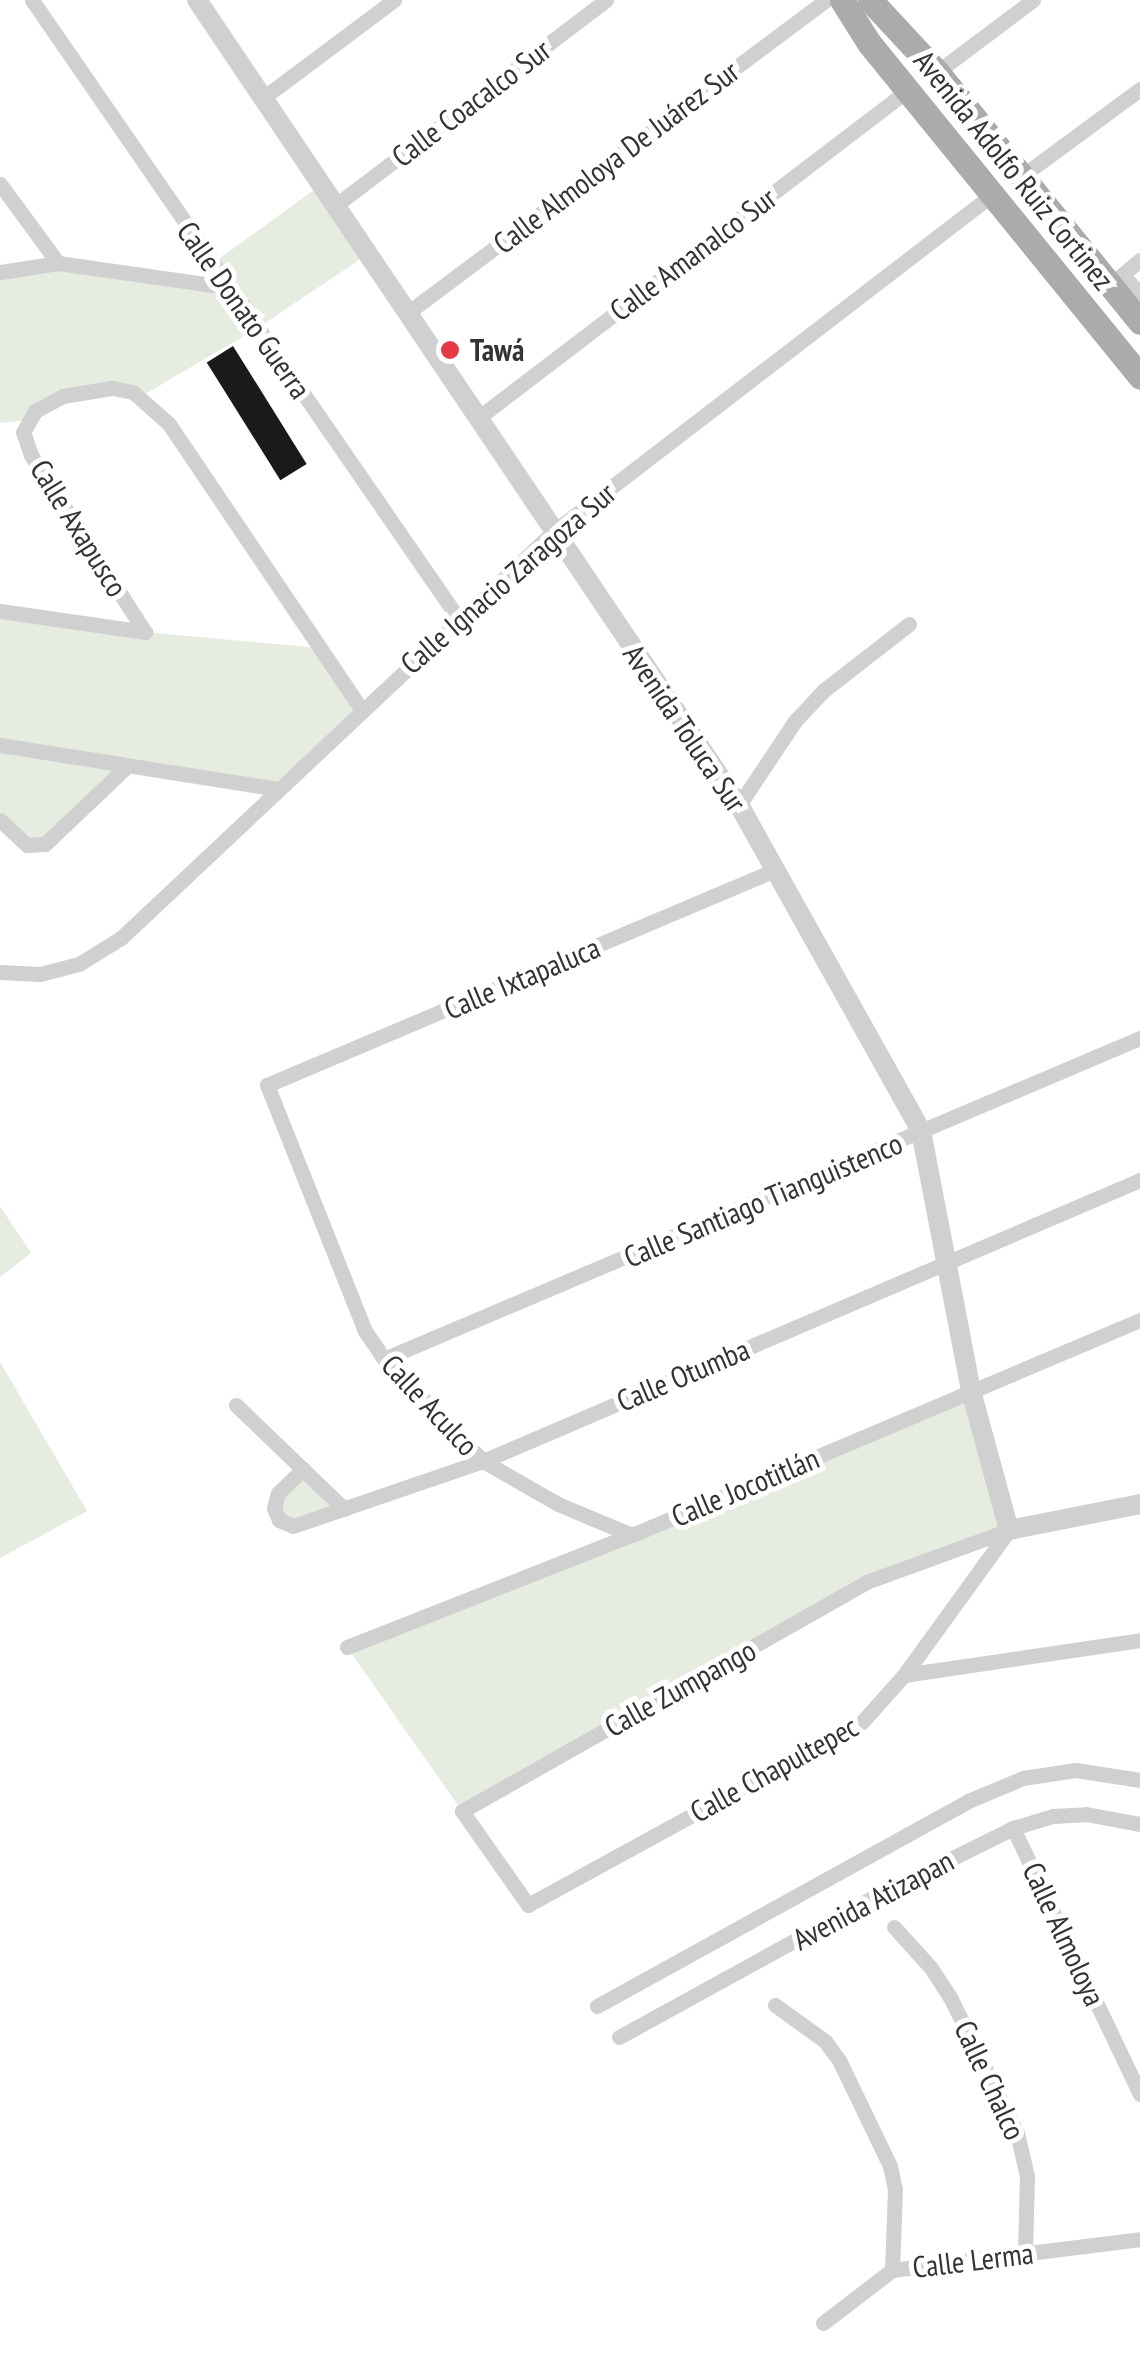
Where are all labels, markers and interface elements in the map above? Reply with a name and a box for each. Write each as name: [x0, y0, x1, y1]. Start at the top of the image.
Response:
street label: Calle Coacalco Sur: [385, 32, 557, 174]
street label: Avenida Adolfo Ruiz Cortinez: [906, 42, 1122, 298]
street label: Calle Almoloya De Juárez Sur: [486, 53, 746, 261]
street label: Calle Amanalco Sur: [602, 180, 784, 328]
street label: Calle Donato Guerra: [170, 215, 318, 405]
place label: Tawá: [470, 332, 524, 368]
marker: Tawá: [439, 339, 461, 361]
street label: Calle Axapusco: [23, 453, 135, 603]
street label: Calle Ignacio Zaragoza Sur: [393, 475, 623, 681]
street label: Avenida Toluca Sur: [616, 637, 754, 819]
street label: Calle Ixtapaluca: [439, 929, 605, 1027]
street label: Calle Santiago Tianguistenco: [618, 1125, 908, 1275]
street label: Calle Otumba: [611, 1331, 755, 1419]
street label: Calle Aculco: [374, 1347, 486, 1463]
street label: Calle Jocotitlán: [666, 1440, 824, 1534]
street label: Calle Zumpango: [598, 1632, 762, 1744]
street label: Calle Chapultepec: [684, 1708, 864, 1830]
street label: Avenida Atizapan: [786, 1842, 960, 1958]
street label: Calle Almoloya: [1015, 1856, 1113, 2012]
street label: Calle Chalco: [947, 2015, 1033, 2145]
street label: Calle Lerma: [911, 2235, 1035, 2285]

